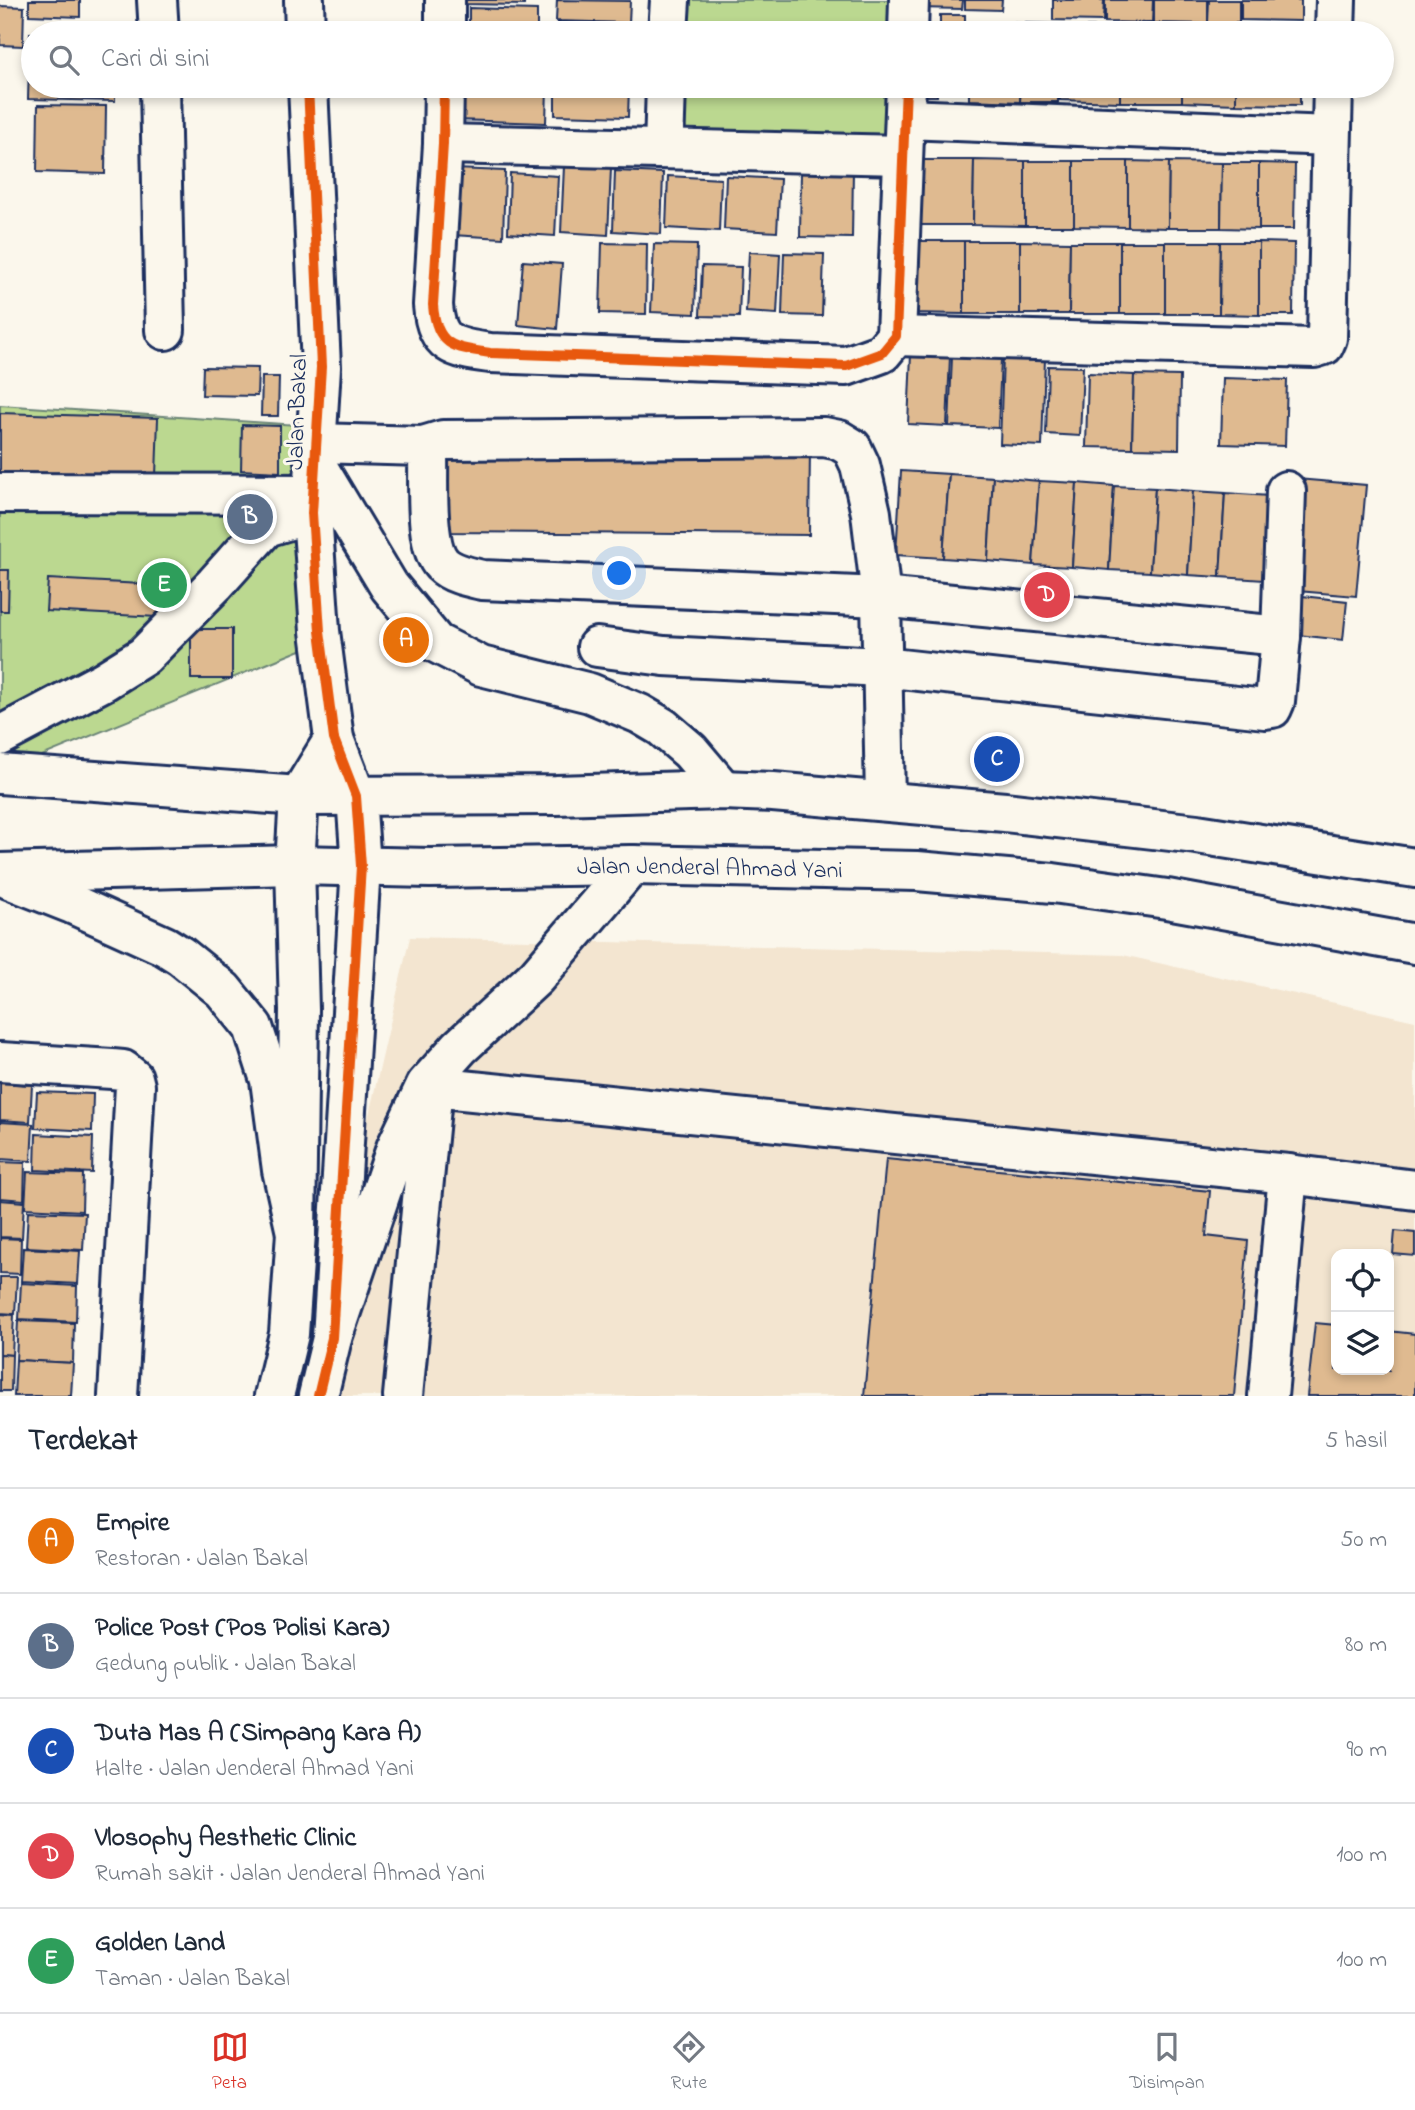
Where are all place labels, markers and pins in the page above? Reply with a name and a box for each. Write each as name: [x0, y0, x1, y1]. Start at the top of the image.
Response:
pin: B: [227, 491, 273, 543]
pin: E: [141, 559, 187, 611]
pin: D: [1024, 569, 1070, 621]
pin: A: [383, 614, 429, 666]
pin: C: [974, 733, 1020, 785]

